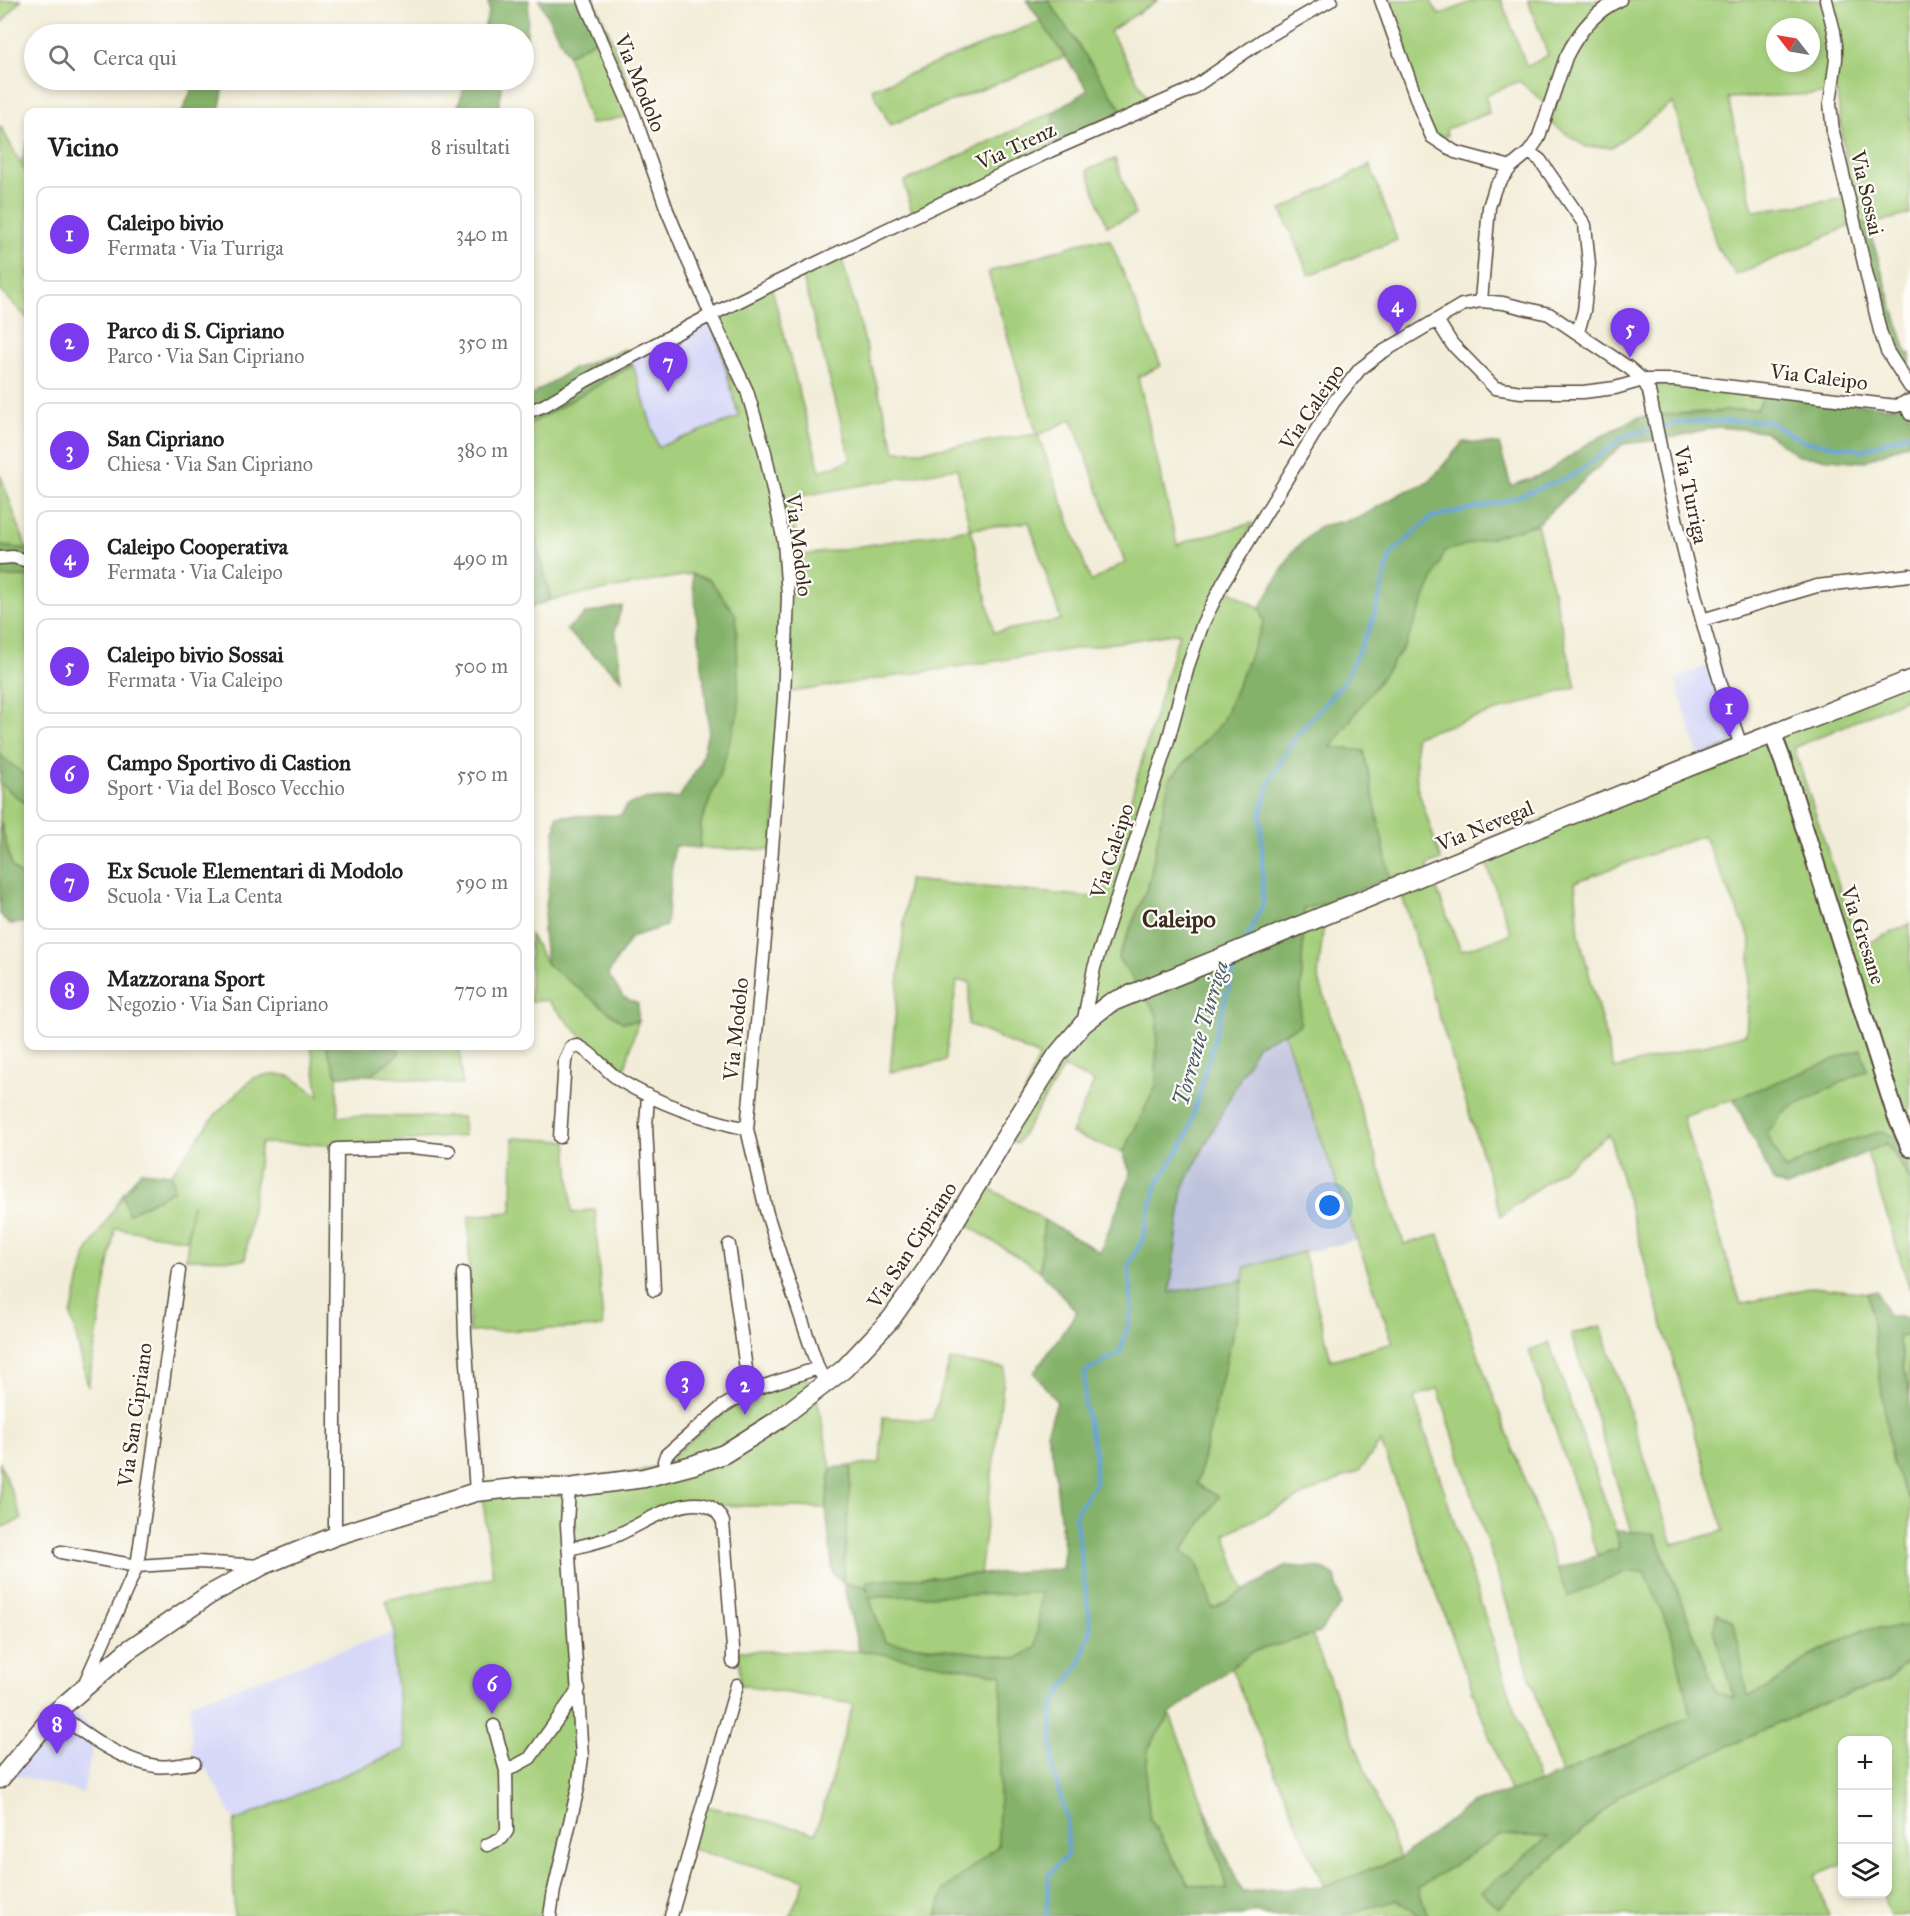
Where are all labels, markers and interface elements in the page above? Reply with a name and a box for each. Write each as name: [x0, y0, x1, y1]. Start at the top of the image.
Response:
north arrow: [1766, 18, 1820, 72]
search box: [24, 24, 534, 90]
street label: Via Modolo: [608, 29, 672, 136]
icon: search: [45, 41, 78, 74]
text: Cerca qui: [93, 44, 177, 71]
street label: Via Trenz: [971, 116, 1060, 176]
text: Vicino: [48, 131, 119, 163]
text: 8 risultati: [431, 135, 510, 159]
street label: Via Sossai: [1844, 147, 1889, 238]
text: Caleipo bivio: [107, 209, 224, 236]
text: 1: [66, 222, 73, 246]
text: 340 m: [456, 222, 508, 246]
text: Fermata · Via Turriga: [107, 236, 284, 260]
pin: 4: [1378, 286, 1416, 335]
pin: 5: [1610, 308, 1650, 358]
text: Parco di S. Cipriano: [107, 317, 284, 344]
text: 2: [65, 330, 74, 354]
text: 350 m: [458, 330, 508, 354]
pin: 7: [648, 342, 688, 392]
text: Parco · Via San Cipriano: [107, 344, 304, 368]
street label: Via Caleipo: [1768, 358, 1870, 396]
street label: Via Caleipo: [1273, 359, 1350, 456]
text: San Cipriano: [107, 425, 224, 452]
text: 3: [66, 438, 74, 462]
text: 380 m: [457, 438, 508, 462]
street label: Via Turriga: [1668, 443, 1714, 546]
text: Chiesa · Via San Cipriano: [107, 452, 313, 476]
street label: Via Modolo: [780, 491, 818, 598]
text: Caleipo Cooperativa: [107, 533, 288, 560]
text: 4: [64, 546, 75, 570]
text: 490 m: [453, 546, 508, 570]
text: Fermata · Via Caleipo: [107, 560, 283, 584]
text: Caleipo bivio Sossai: [107, 641, 284, 668]
text: 5: [65, 654, 74, 678]
text: 500 m: [454, 654, 508, 678]
text: Fermata · Via Caleipo: [107, 668, 283, 692]
pin: 1: [1710, 688, 1748, 737]
text: Campo Sportivo di Castion: [107, 749, 351, 776]
text: 6: [64, 762, 75, 786]
text: 550 m: [457, 762, 508, 786]
text: Sport · Via del Bosco Vecchio: [107, 776, 345, 800]
street label: Via Nevegal: [1432, 795, 1538, 858]
street label: Via Caleipo: [1084, 800, 1140, 903]
text: Ex Scuole Elementari di Modolo: [107, 857, 403, 884]
text: 7: [64, 870, 75, 894]
text: 590 m: [455, 870, 508, 894]
street label: Via Gresane: [1835, 881, 1891, 988]
text: Scuola · Via La Centa: [107, 884, 282, 908]
district label: Caleipo: [1142, 904, 1216, 934]
water label: Torrente Turriga: [1167, 957, 1234, 1109]
text: Mazzorana Sport: [107, 965, 265, 992]
street label: Via Modolo: [718, 976, 754, 1083]
text: 8: [64, 978, 75, 1002]
text: 770 m: [454, 978, 508, 1002]
text: Negozio · Via San Cipriano: [107, 992, 328, 1016]
street label: Via San Cipriano: [861, 1177, 963, 1314]
your location: [1315, 1191, 1344, 1220]
street label: Via San Cipriano: [112, 1341, 158, 1490]
pin: 3: [666, 1362, 704, 1411]
pin: 2: [726, 1366, 764, 1415]
pin: 6: [472, 1664, 512, 1714]
pin: 8: [38, 1704, 76, 1754]
map controls: [1838, 1736, 1892, 1898]
button: +: [1838, 1736, 1892, 1790]
button: −: [1838, 1790, 1892, 1844]
button: layers: [1838, 1844, 1892, 1898]

